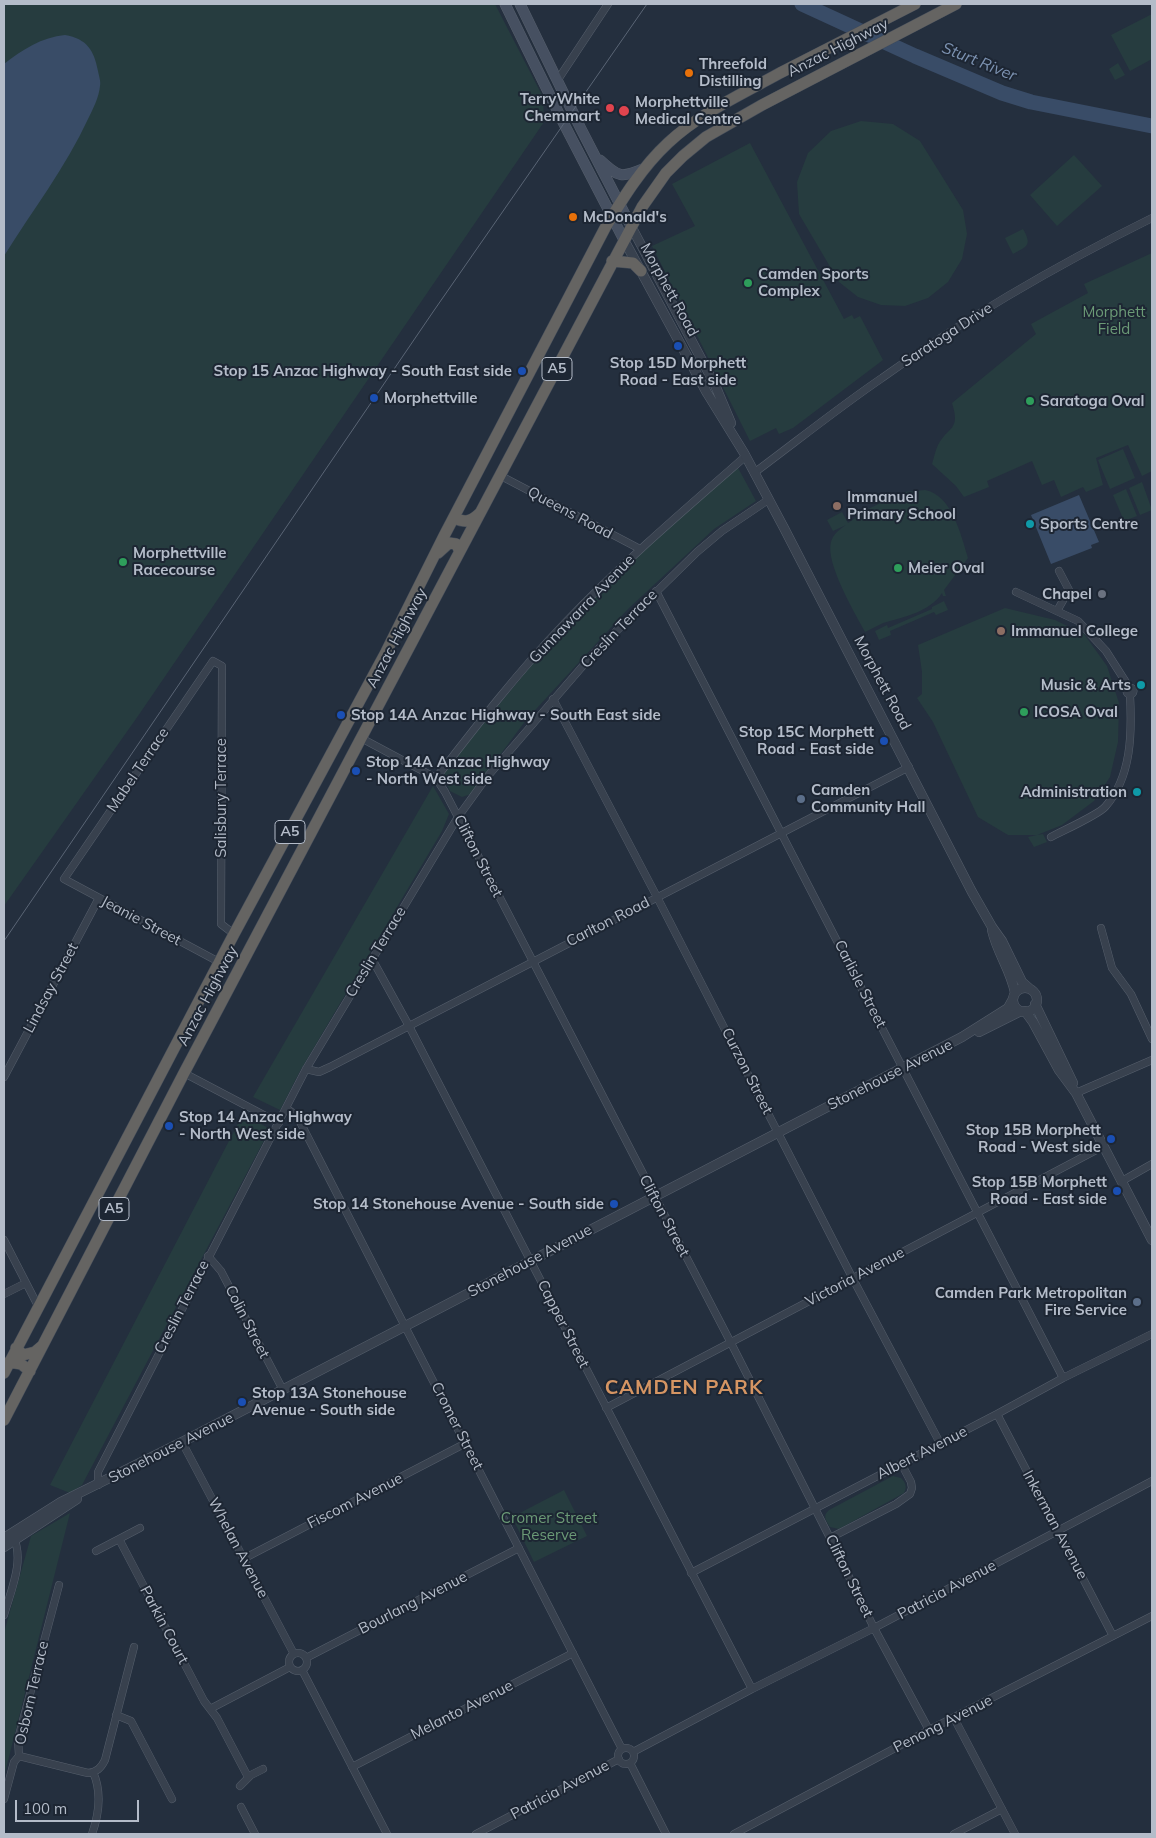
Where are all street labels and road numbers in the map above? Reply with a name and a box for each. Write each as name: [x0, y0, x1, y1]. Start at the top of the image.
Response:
street label: Anzac Highway: [785, 15, 891, 81]
street label: Morphett Road: [636, 240, 702, 340]
street label: Saratoga Drive: [898, 299, 996, 371]
road number: A5: [542, 358, 572, 380]
street label: Queens Road: [525, 483, 615, 543]
street label: Gunnawarra Avenue: [526, 551, 638, 667]
street label: Anzac Highway: [363, 585, 431, 691]
street label: Creslin Terrace: [577, 586, 661, 672]
street label: Morphett Road: [850, 633, 914, 733]
street label: Mabel Terrace: [103, 724, 173, 816]
street label: Salisbury Terrace: [212, 738, 230, 858]
street label: Clifton Street: [450, 812, 506, 900]
road number: A5: [275, 820, 305, 844]
street label: Jeanie Street: [98, 892, 184, 950]
street label: Carlton Road: [563, 893, 653, 951]
street label: Creslin Terrace: [342, 903, 410, 1001]
street label: Carlisle Street: [830, 937, 890, 1031]
street label: Lindsay Street: [20, 940, 82, 1036]
street label: Anzac Highway: [174, 943, 242, 1049]
street label: Curzon Street: [718, 1025, 776, 1117]
street label: Stonehouse Avenue: [825, 1036, 955, 1114]
street label: Clifton Street: [635, 1172, 693, 1260]
road number: A5: [99, 1198, 129, 1220]
street label: Stonehouse Avenue: [465, 1221, 595, 1301]
street label: Victoria Avenue: [802, 1243, 908, 1311]
street label: Creslin Terrace: [151, 1257, 213, 1357]
street label: Capper Street: [533, 1277, 593, 1371]
street label: Colin Street: [221, 1282, 273, 1362]
street label: Cromer Street: [427, 1379, 487, 1473]
street label: Stonehouse Avenue: [106, 1409, 236, 1487]
street label: Albert Avenue: [874, 1423, 970, 1483]
street label: Inkerman Avenue: [1019, 1467, 1091, 1583]
street label: Fiscom Avenue: [304, 1469, 406, 1533]
street label: Whelan Avenue: [204, 1495, 272, 1601]
street label: Clifton Street: [821, 1532, 877, 1620]
street label: Patricia Avenue: [895, 1557, 999, 1623]
street label: Bourlang Avenue: [356, 1568, 470, 1638]
street label: Parkin Court: [136, 1583, 192, 1667]
street label: Osborn Terrace: [11, 1639, 53, 1747]
street label: Melanto Avenue: [408, 1676, 516, 1744]
street label: Penong Avenue: [890, 1691, 996, 1757]
street label: Patricia Avenue: [508, 1757, 612, 1823]

